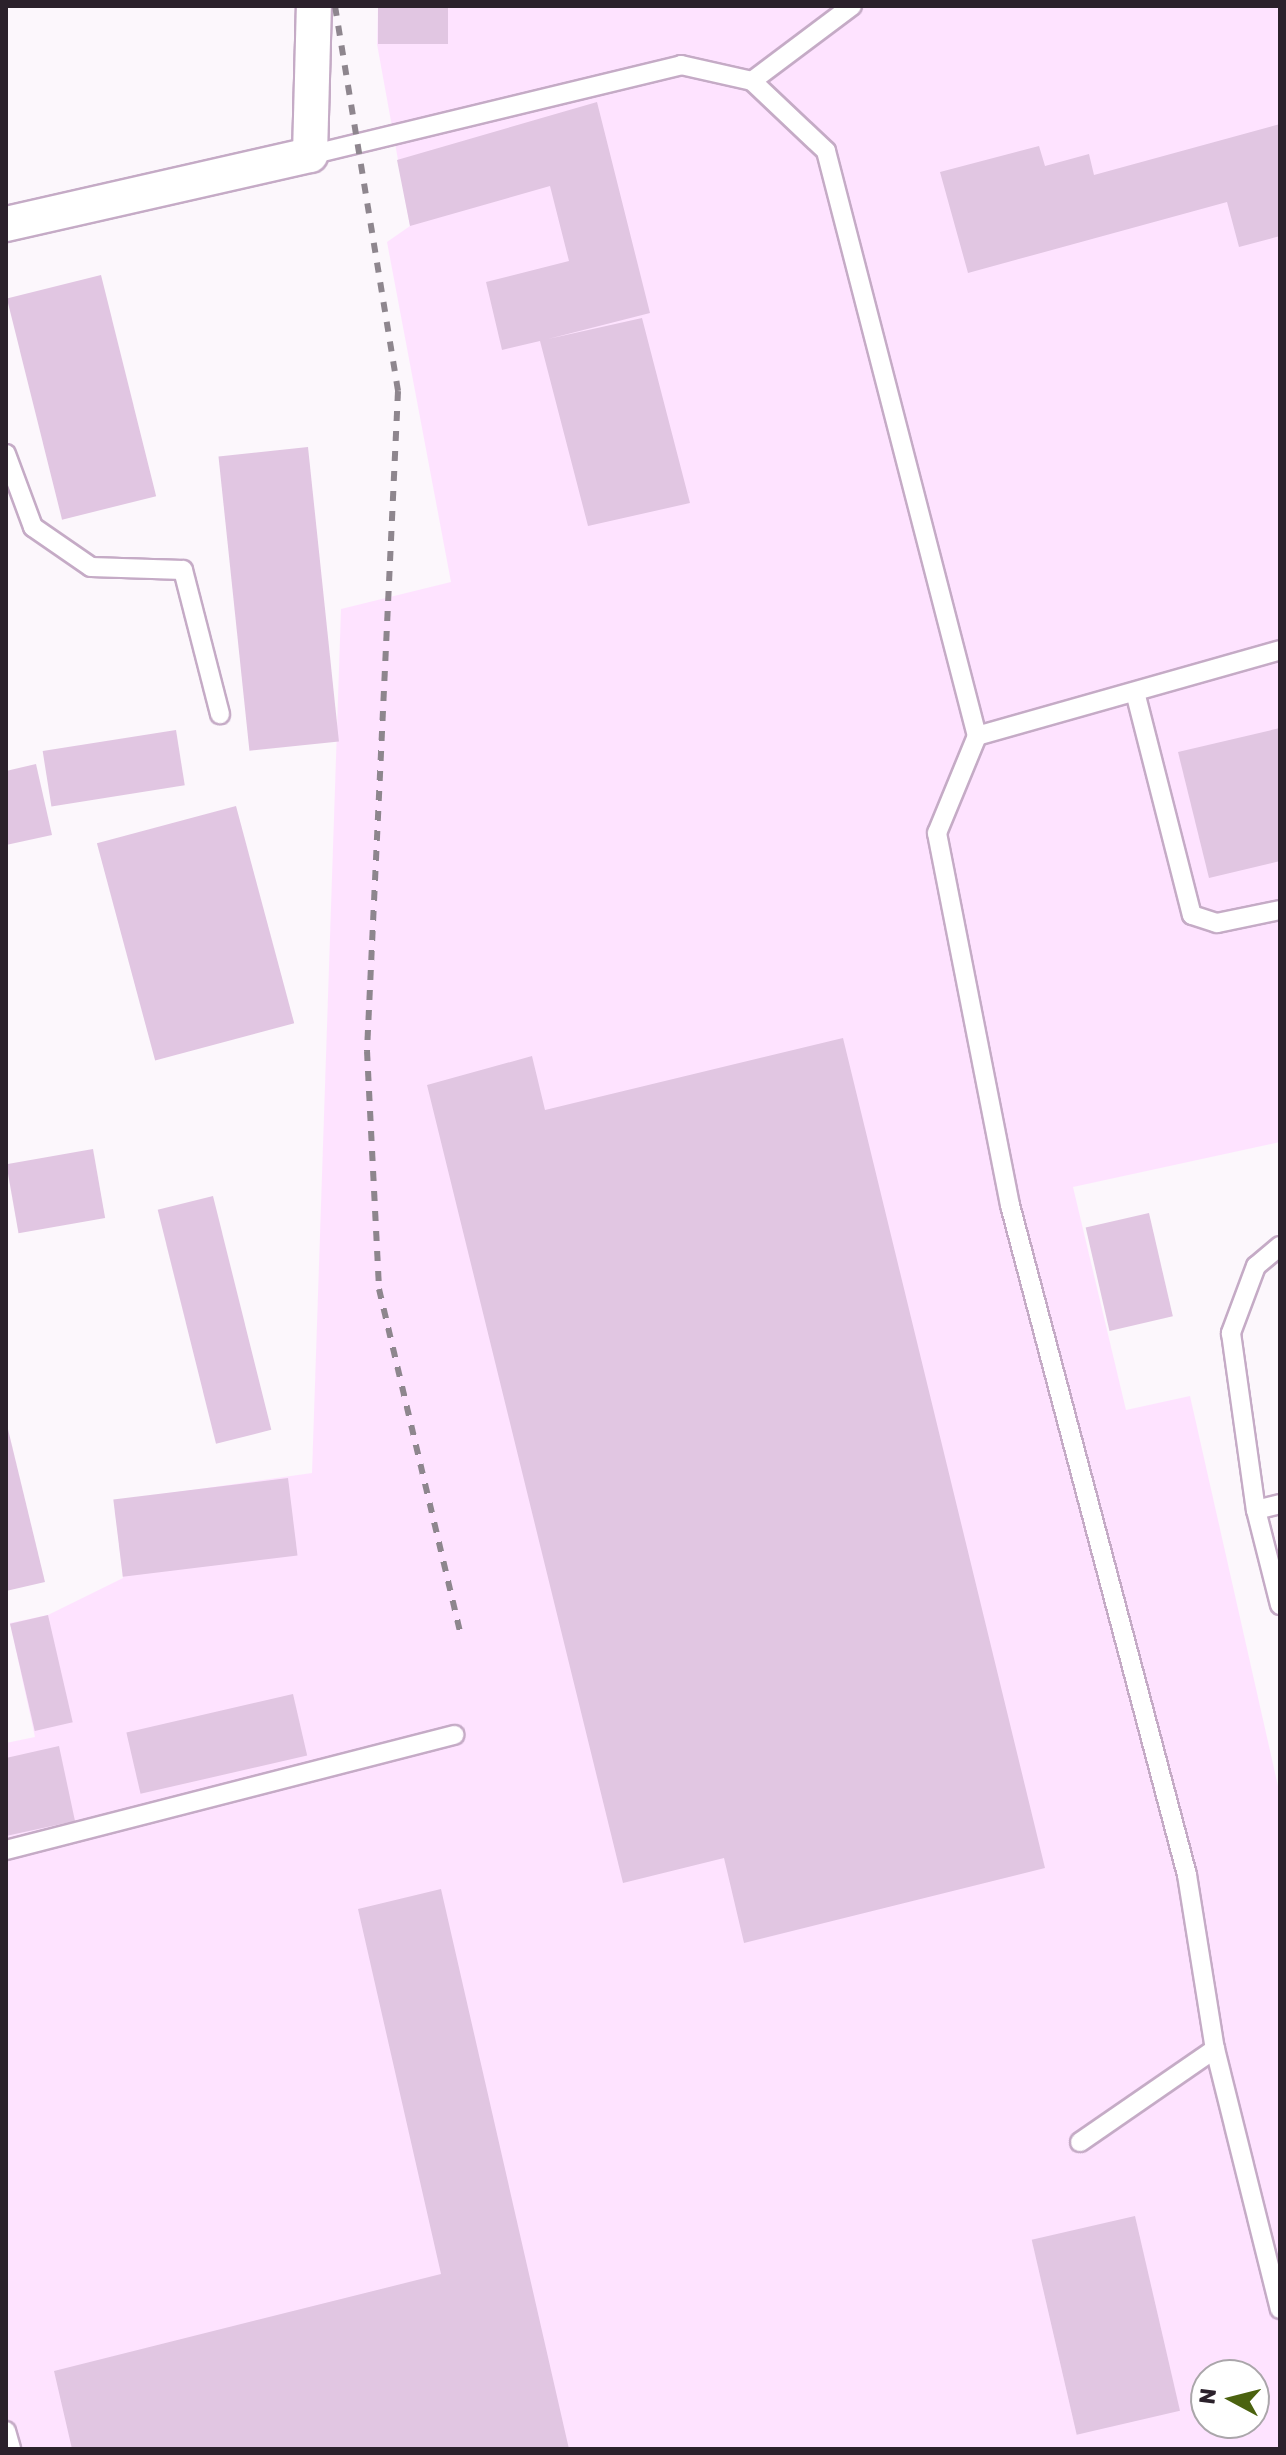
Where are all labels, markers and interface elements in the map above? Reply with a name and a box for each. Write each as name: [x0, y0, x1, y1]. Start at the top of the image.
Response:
north arrow: [1190, 2359, 1270, 2439]
text: N: [1193, 2387, 1222, 2406]

